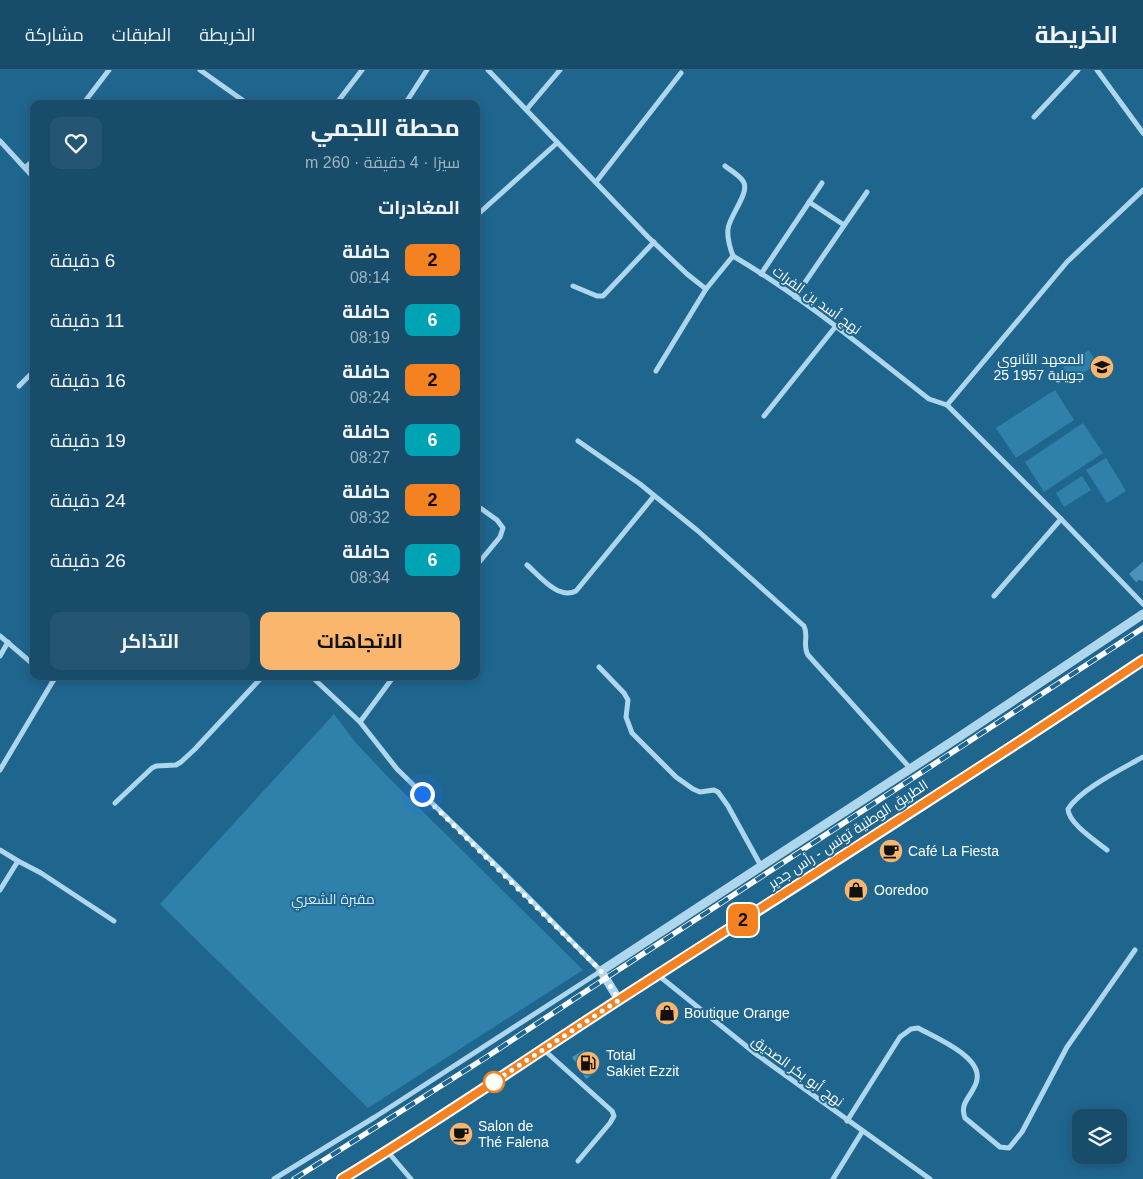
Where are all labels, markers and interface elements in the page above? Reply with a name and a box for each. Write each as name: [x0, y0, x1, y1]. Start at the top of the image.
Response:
text: الخريطة: [1035, 21, 1118, 48]
text: مشاركة: [25, 25, 84, 45]
text: الطبقات: [112, 25, 171, 45]
text: الخريطة: [199, 25, 256, 45]
text: محطة اللجمي: [311, 114, 460, 141]
button: heart: [50, 117, 102, 169]
text: سيرًا · 4 دقيقة · 260 m: [305, 154, 460, 171]
text: المغادرات: [378, 197, 460, 218]
text: حافلة: [342, 241, 390, 262]
text: 6 دقيقة: [50, 250, 115, 271]
text: 2: [427, 250, 438, 270]
street label: نهج أسد بن الفرات: [769, 262, 865, 338]
text: 08:14: [350, 269, 390, 286]
text: حافلة: [342, 301, 390, 322]
text: 11 دقيقة: [50, 310, 124, 331]
text: 6: [427, 310, 438, 330]
text: 08:19: [350, 329, 390, 346]
place label: المعهد الثانوي 25 جويلية 1957: [993, 351, 1084, 383]
school or university icon: المعهد الثانوي 25 جويلية 1957: [1089, 354, 1115, 380]
text: حافلة: [342, 361, 390, 382]
text: 16 دقيقة: [50, 370, 126, 391]
text: 2: [427, 370, 438, 390]
text: 08:24: [350, 389, 390, 406]
text: حافلة: [342, 421, 390, 442]
text: 19 دقيقة: [50, 430, 126, 451]
text: 6: [427, 430, 438, 450]
text: 08:27: [350, 449, 390, 466]
text: حافلة: [342, 481, 390, 502]
text: 24 دقيقة: [50, 490, 126, 511]
text: 2: [427, 490, 438, 510]
text: 08:32: [350, 509, 390, 526]
text: حافلة: [342, 541, 390, 562]
text: 26 دقيقة: [50, 550, 126, 571]
text: 6: [427, 550, 438, 570]
text: 08:34: [350, 569, 390, 586]
button: التذاكر: [50, 612, 250, 670]
button: الاتجاهات: [260, 612, 460, 670]
street label: الطريق الوطنية تونس - رأس جدير: [764, 776, 931, 893]
your location: [410, 782, 435, 807]
cafe icon: Café La Fiesta: [878, 838, 904, 864]
place label: Café La Fiesta: [908, 843, 999, 859]
shop icon: Ooredoo: [843, 877, 869, 903]
place label: Ooredoo: [874, 882, 929, 898]
park label: مقبرة الشعري: [291, 891, 375, 911]
line badge: 2: [727, 904, 759, 936]
text: 2: [738, 910, 748, 930]
shop icon: Boutique Orange: [654, 1000, 680, 1026]
place label: Boutique Orange: [684, 1005, 790, 1021]
street label: نهج أبو بكر الصديق: [748, 1032, 848, 1110]
place label: Total Sakiet Ezzit: [606, 1047, 679, 1079]
fuel station icon: Total Sakiet Ezzit: [575, 1050, 601, 1076]
unlabelled marker: [483, 1071, 505, 1093]
map controls: [1072, 1109, 1127, 1164]
button: layers: [1072, 1109, 1127, 1164]
place label: Salon de Thé Falena: [478, 1118, 549, 1150]
cafe icon: Salon de Thé Falena: [448, 1121, 474, 1147]

